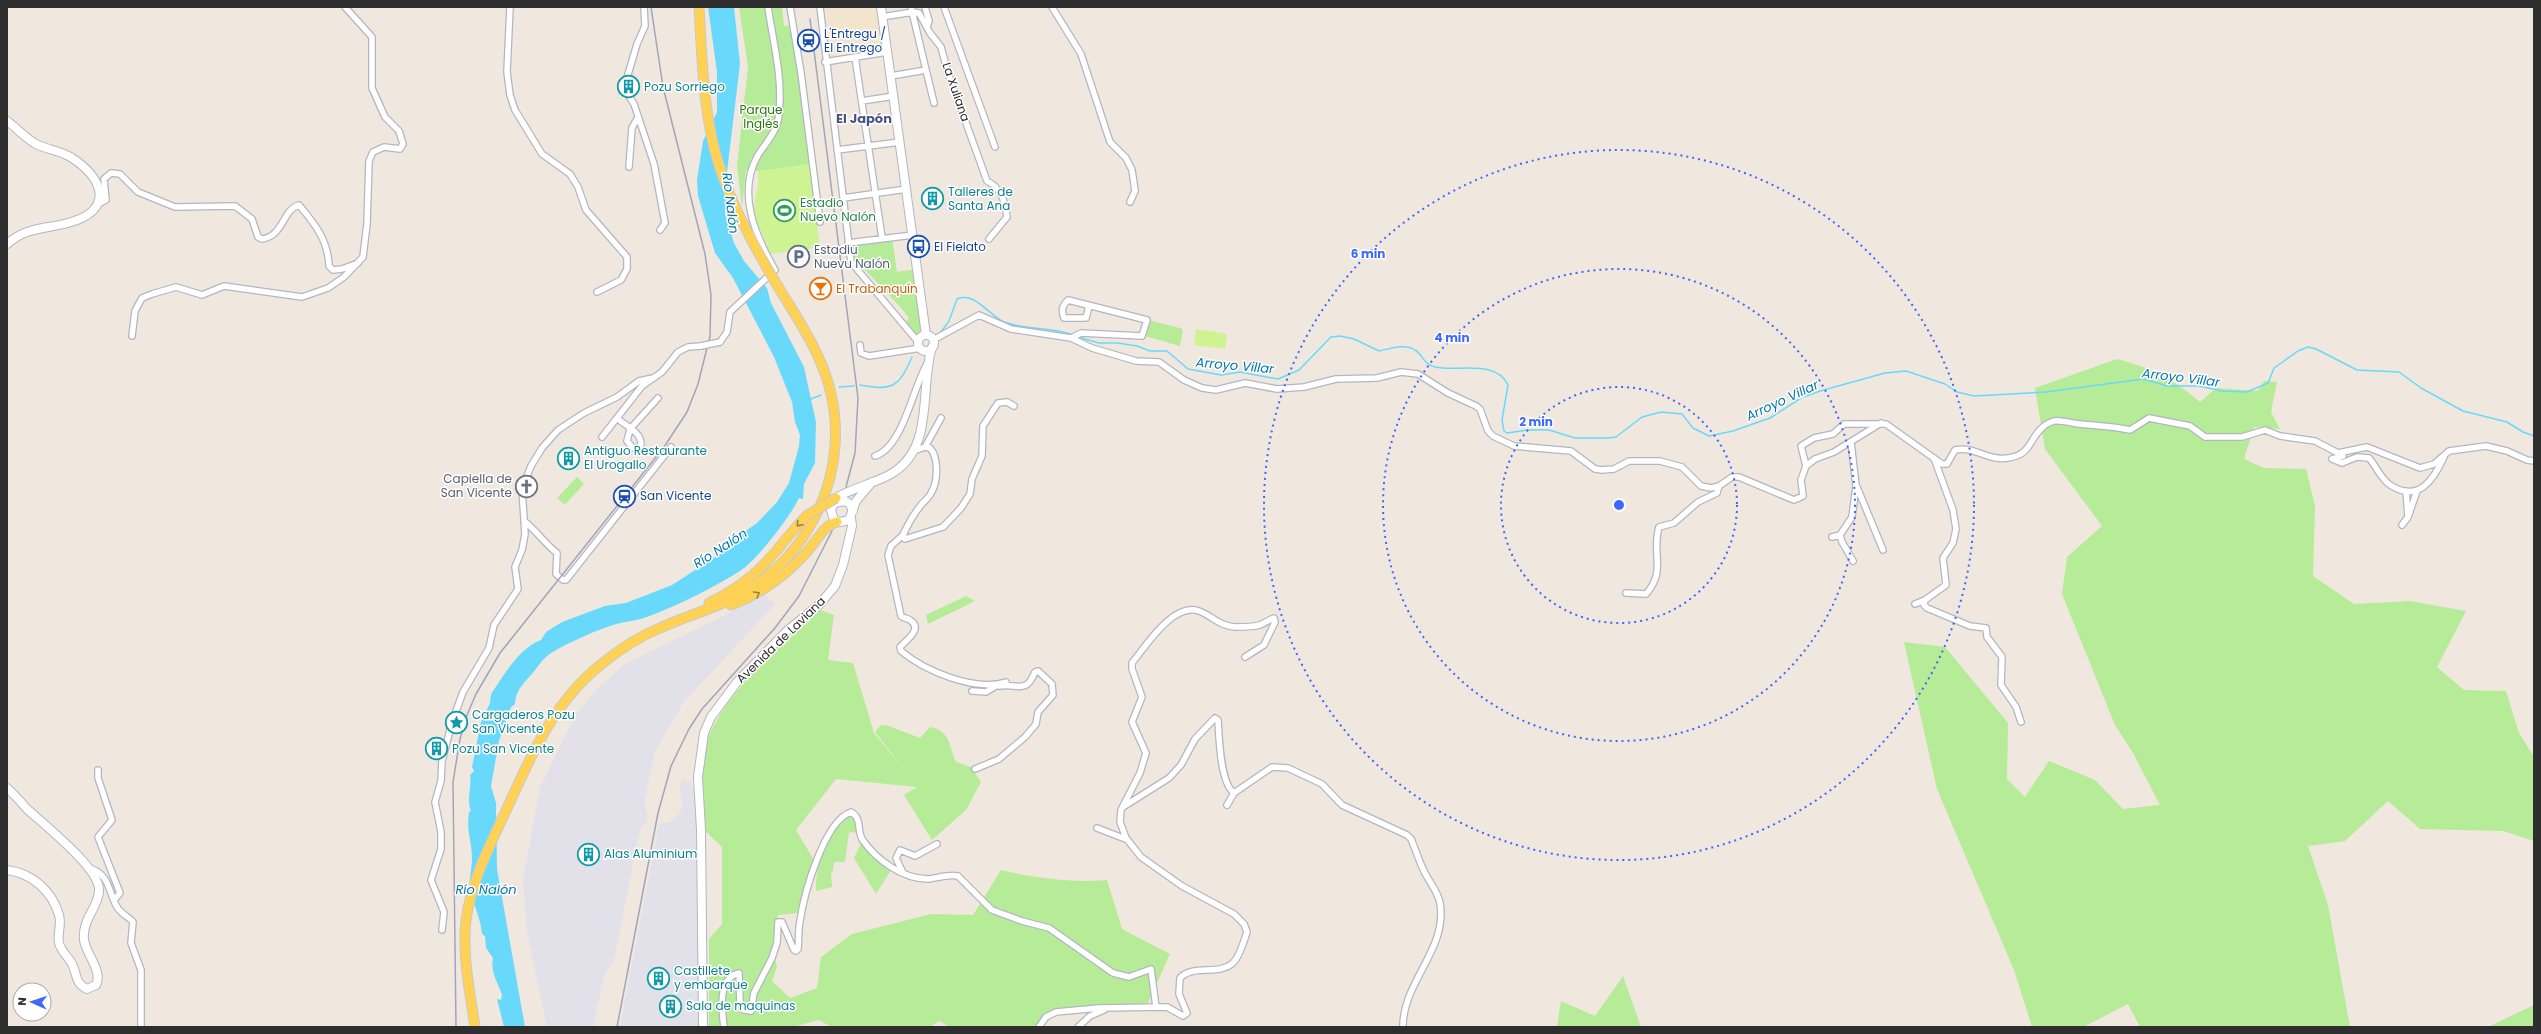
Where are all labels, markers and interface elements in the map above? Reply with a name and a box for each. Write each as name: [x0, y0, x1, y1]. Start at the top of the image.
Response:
place label: L'Entregu / El Entrego: [824, 25, 886, 56]
station icon: L'Entregu / El Entrego: [796, 28, 822, 54]
street label: La Xuliana: [938, 60, 975, 124]
building icon: Pozu Sorriego: [616, 74, 642, 100]
place label: Pozu Sorriego: [644, 78, 725, 95]
park label: Parque Inglés: [740, 101, 782, 132]
district label: El Japón: [836, 109, 892, 128]
water label: Río Nalón: [717, 172, 744, 235]
place label: Talleres de Santa Ana: [948, 183, 1013, 214]
building icon: Talleres de Santa Ana: [919, 186, 945, 212]
place label: Estadio Nuevo Nalón: [800, 194, 876, 225]
sports icon: Estadio Nuevo Nalón: [772, 197, 798, 223]
bus stop icon: El Fielato: [906, 234, 932, 260]
place label: El Fielato: [934, 238, 986, 255]
place label: Estadiu Nuevu Nalón: [814, 241, 890, 272]
parking icon: Estadiu Nuevu Nalón: [785, 244, 811, 270]
text: 6 min: [1351, 245, 1385, 262]
bar icon: El Trabanquín: [807, 276, 833, 302]
place label: El Trabanquín: [836, 280, 918, 297]
text: 4 min: [1434, 329, 1470, 346]
water label: Arroyo Villar: [1194, 353, 1276, 378]
water label: Arroyo Villar: [2140, 363, 2222, 392]
water label: Arroyo Villar: [1742, 375, 1823, 426]
text: 2 min: [1519, 413, 1553, 430]
place label: Antiguo Restaurante El Urogallo: [584, 442, 707, 473]
building icon: Antiguo Restaurante El Urogallo: [555, 445, 581, 471]
place label: Capiella de San Vicente: [441, 470, 512, 501]
church icon: Capiella de San Vicente: [514, 473, 540, 499]
station icon: San Vicente: [611, 483, 637, 509]
place label: San Vicente: [640, 487, 711, 504]
centre of rings: [1612, 498, 1626, 512]
one-way arrow: [796, 520, 803, 527]
water label: Río Nalón: [689, 524, 751, 573]
one-way arrow: [753, 592, 760, 599]
street label: Avenida de Laviana: [732, 593, 829, 687]
place label: Cargaderos Pozu San Vicente: [472, 706, 575, 737]
place icon: Cargaderos Pozu San Vicente: [444, 709, 470, 735]
building icon: Pozu San Vicente: [424, 736, 450, 762]
place label: Pozu San Vicente: [452, 740, 554, 757]
building icon: Alas Aluminium: [575, 841, 601, 867]
place label: Alas Aluminium: [604, 845, 697, 862]
water label: Río Nalón: [455, 880, 517, 899]
place label: Castillete y embarque: [674, 962, 748, 993]
building icon: Castillete y embarque: [645, 965, 671, 991]
north arrow: [12, 982, 52, 1022]
building icon: Sala de maquinas: [657, 993, 683, 1019]
text: N: [14, 997, 30, 1006]
place label: Sala de maquinas: [686, 997, 795, 1014]

